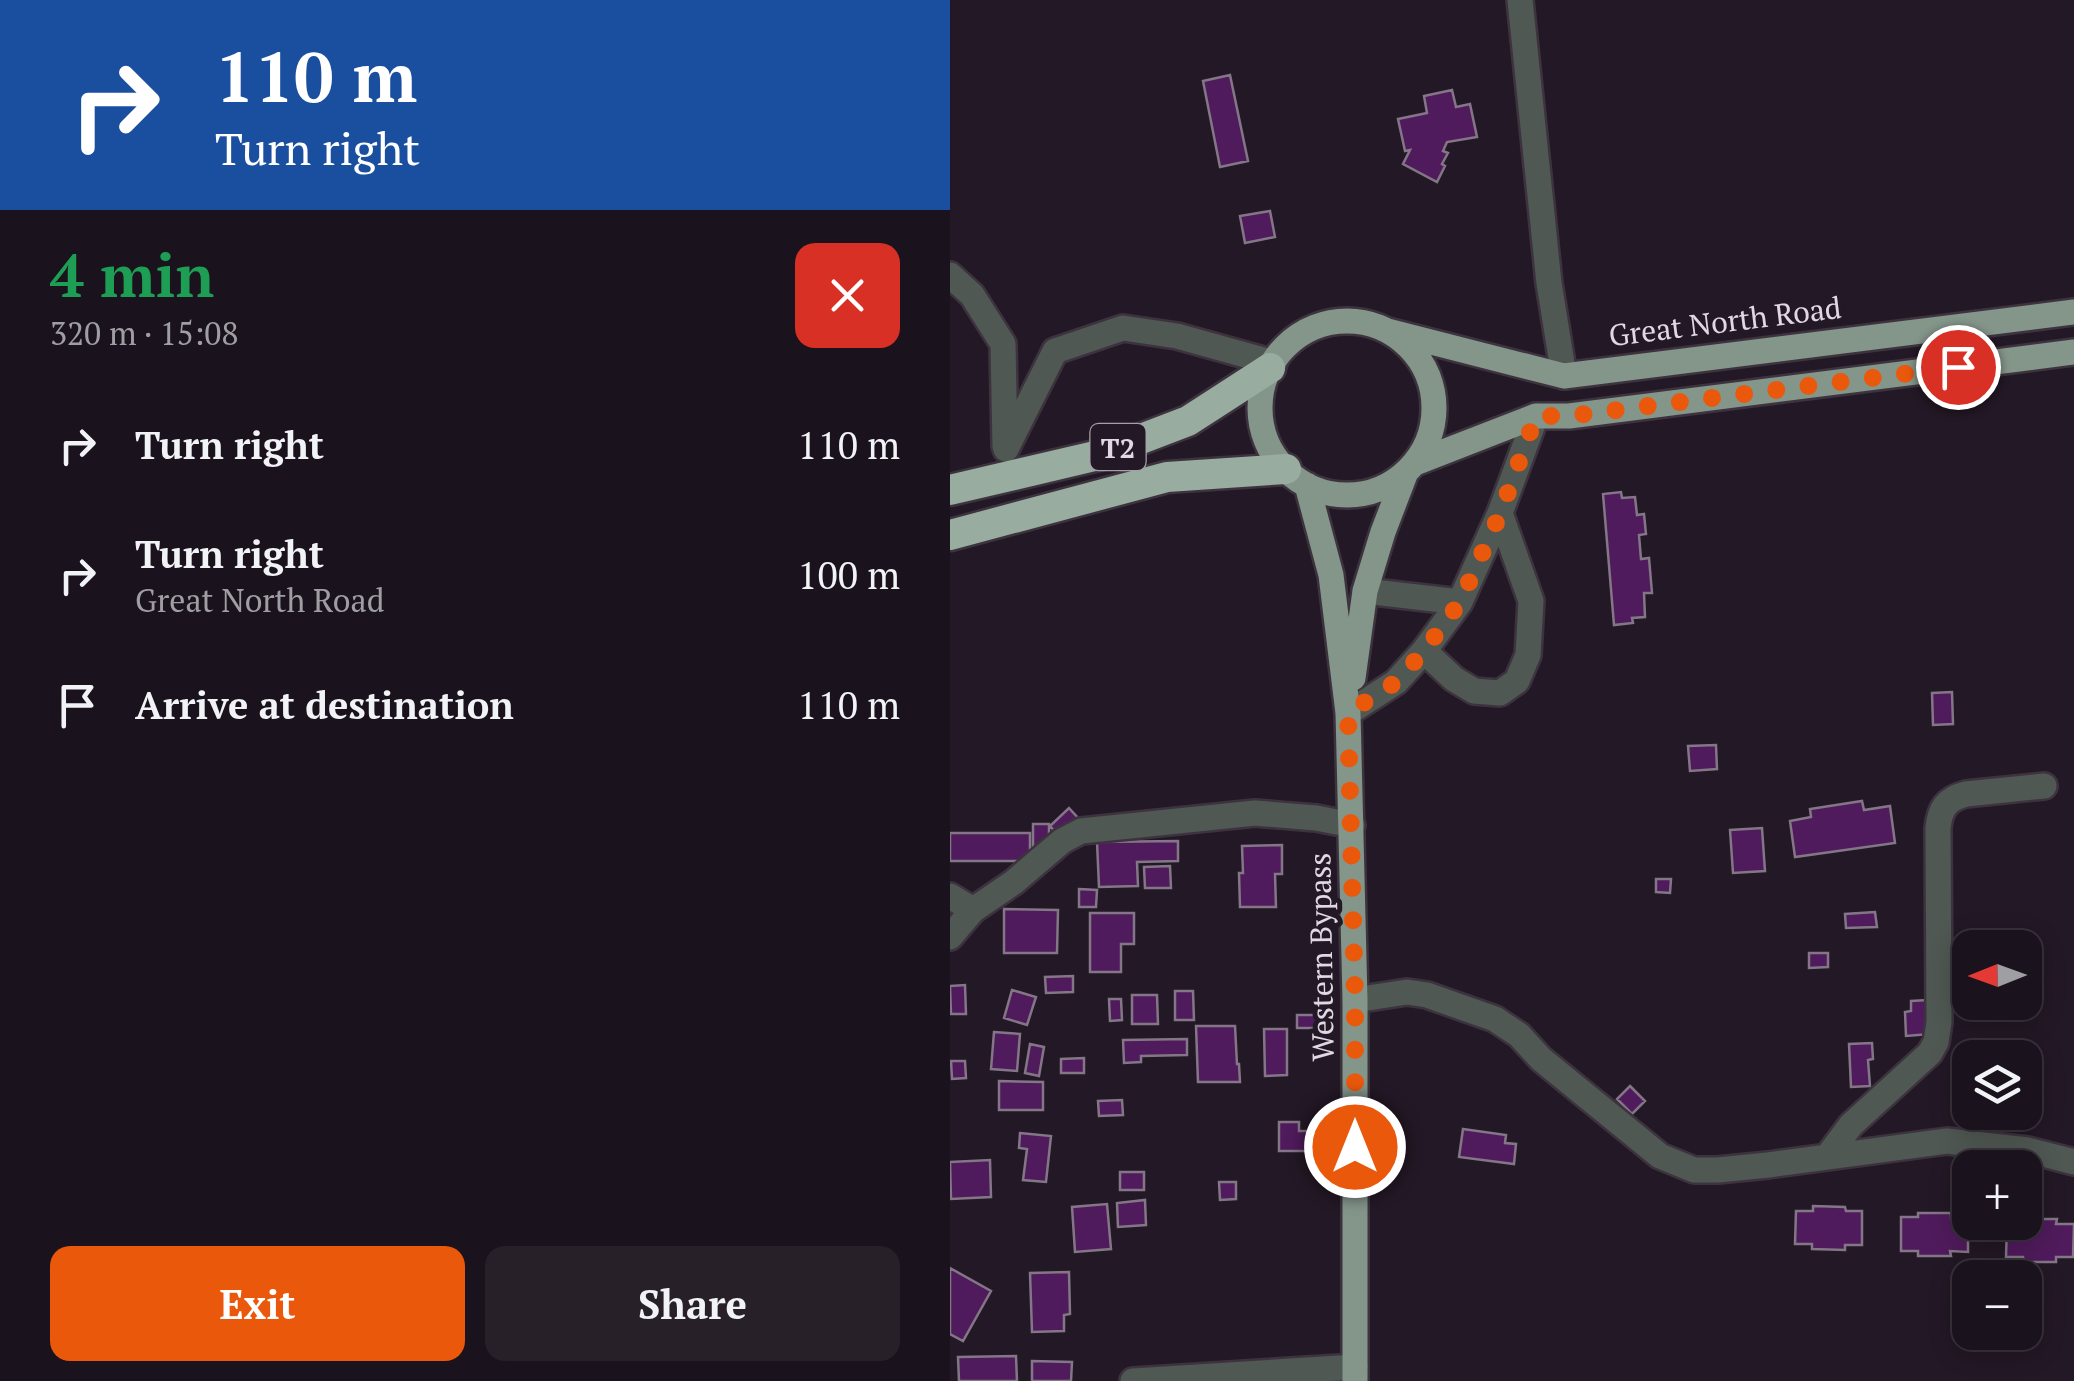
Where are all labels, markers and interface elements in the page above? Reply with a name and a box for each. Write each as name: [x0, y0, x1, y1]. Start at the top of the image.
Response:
text: 110 m: [215, 29, 417, 122]
icon: right: [50, 40, 180, 170]
text: Turn right: [215, 118, 420, 178]
text: 4 min: [50, 235, 214, 314]
button: close: [795, 243, 900, 348]
street label: Great North Road: [1607, 287, 1843, 355]
text: 320 m · 15:08: [50, 312, 238, 354]
pin: [1916, 325, 2001, 410]
icon: arrive: [1931, 340, 1986, 395]
icon: right: [50, 418, 105, 473]
text: Turn right: [135, 420, 324, 470]
text: 110 m: [797, 420, 900, 470]
road number: T2: [1090, 424, 1146, 470]
text: Turn right: [135, 529, 324, 579]
icon: right: [50, 548, 105, 603]
text: 100 m: [797, 550, 900, 600]
text: Great North Road: [135, 579, 384, 621]
icon: arrive: [50, 678, 105, 733]
text: Arrive at destination: [135, 680, 514, 730]
text: 110 m: [797, 680, 900, 730]
street label: Western Bypass: [1299, 852, 1343, 1062]
north arrow: [1952, 930, 2042, 1020]
map controls: [1952, 930, 2042, 1350]
button: layers: [1952, 1040, 2042, 1130]
position arrow: [1303, 1095, 1407, 1199]
button: +: [1952, 1150, 2042, 1240]
button: Exit: [50, 1246, 465, 1361]
button: Share: [485, 1246, 900, 1361]
button: −: [1952, 1260, 2042, 1350]

